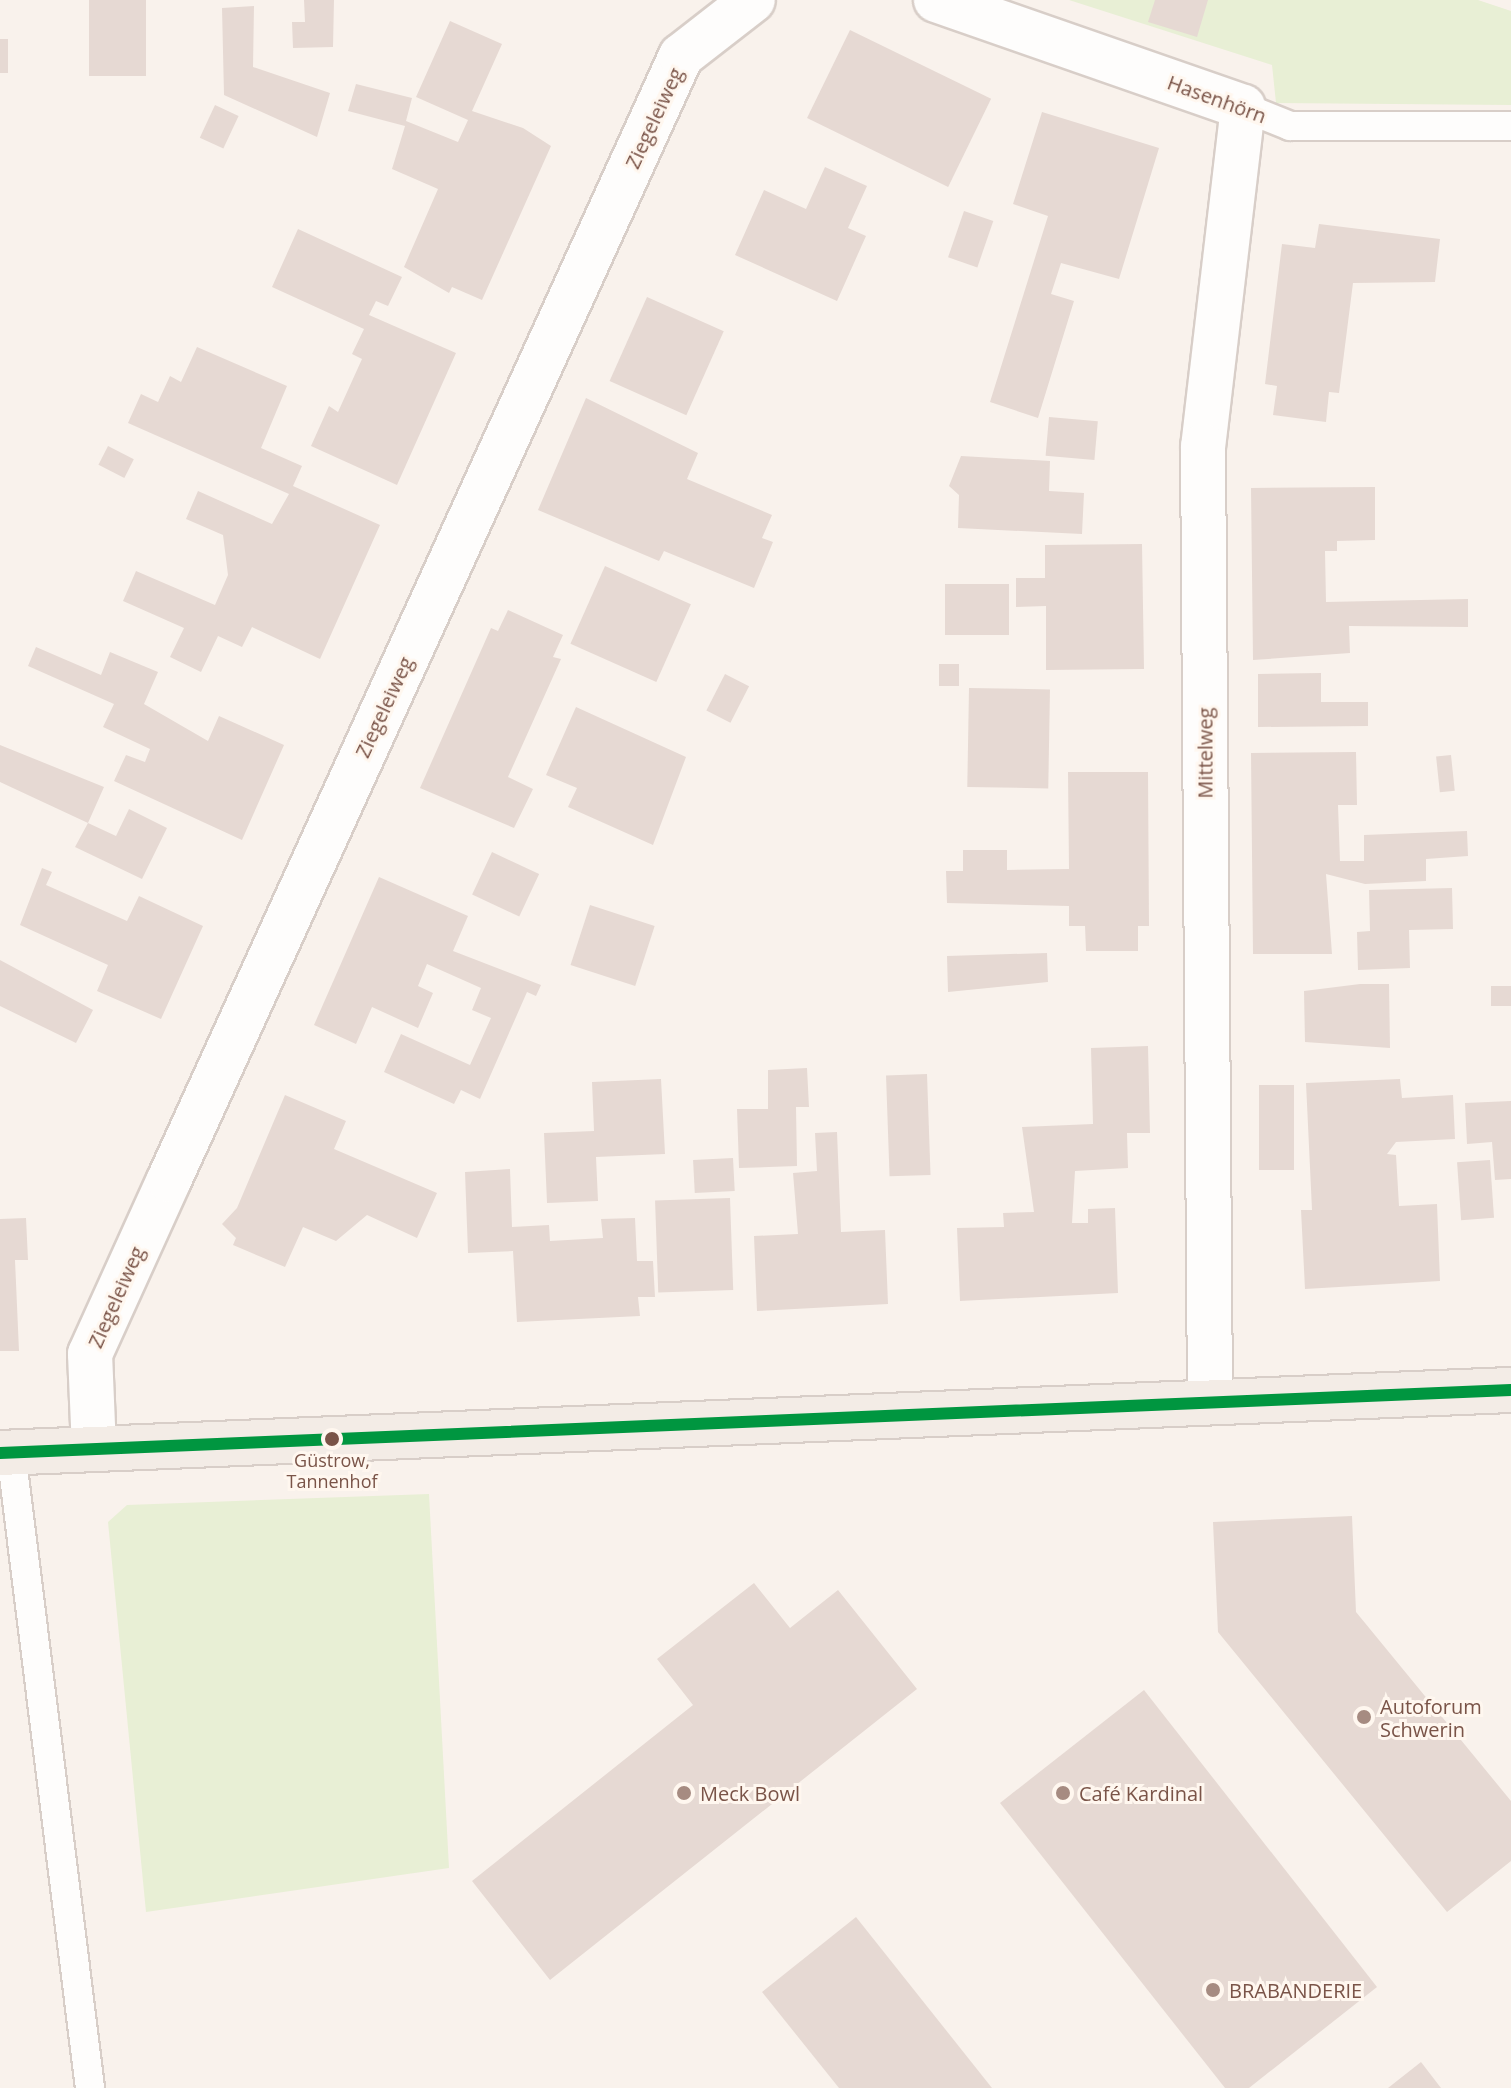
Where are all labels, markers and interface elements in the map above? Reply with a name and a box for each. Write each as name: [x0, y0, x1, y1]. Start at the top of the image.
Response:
street label: Ziegeleiweg: [620, 64, 688, 172]
street label: Hasenhörn: [1164, 70, 1270, 128]
street label: Ziegeleiweg: [350, 653, 418, 761]
street label: Mittelweg: [1193, 707, 1217, 799]
street label: Ziegeleiweg: [83, 1242, 149, 1352]
marker: Güstrow, Tannenhof: [324, 1431, 340, 1447]
place label: Güstrow, Tannenhof: [286, 1450, 378, 1492]
place label: Autoforum Schwerin: [1380, 1694, 1482, 1741]
marker: Autoforum Schwerin: [1355, 1708, 1373, 1726]
place label: Meck Bowl: [700, 1781, 800, 1805]
place label: Café Kardinal: [1079, 1781, 1203, 1805]
marker: Meck Bowl: [675, 1784, 693, 1802]
marker: Café Kardinal: [1054, 1784, 1072, 1802]
place label: BRABANDERIE: [1229, 1978, 1362, 2002]
marker: BRABANDERIE: [1204, 1981, 1222, 1999]

